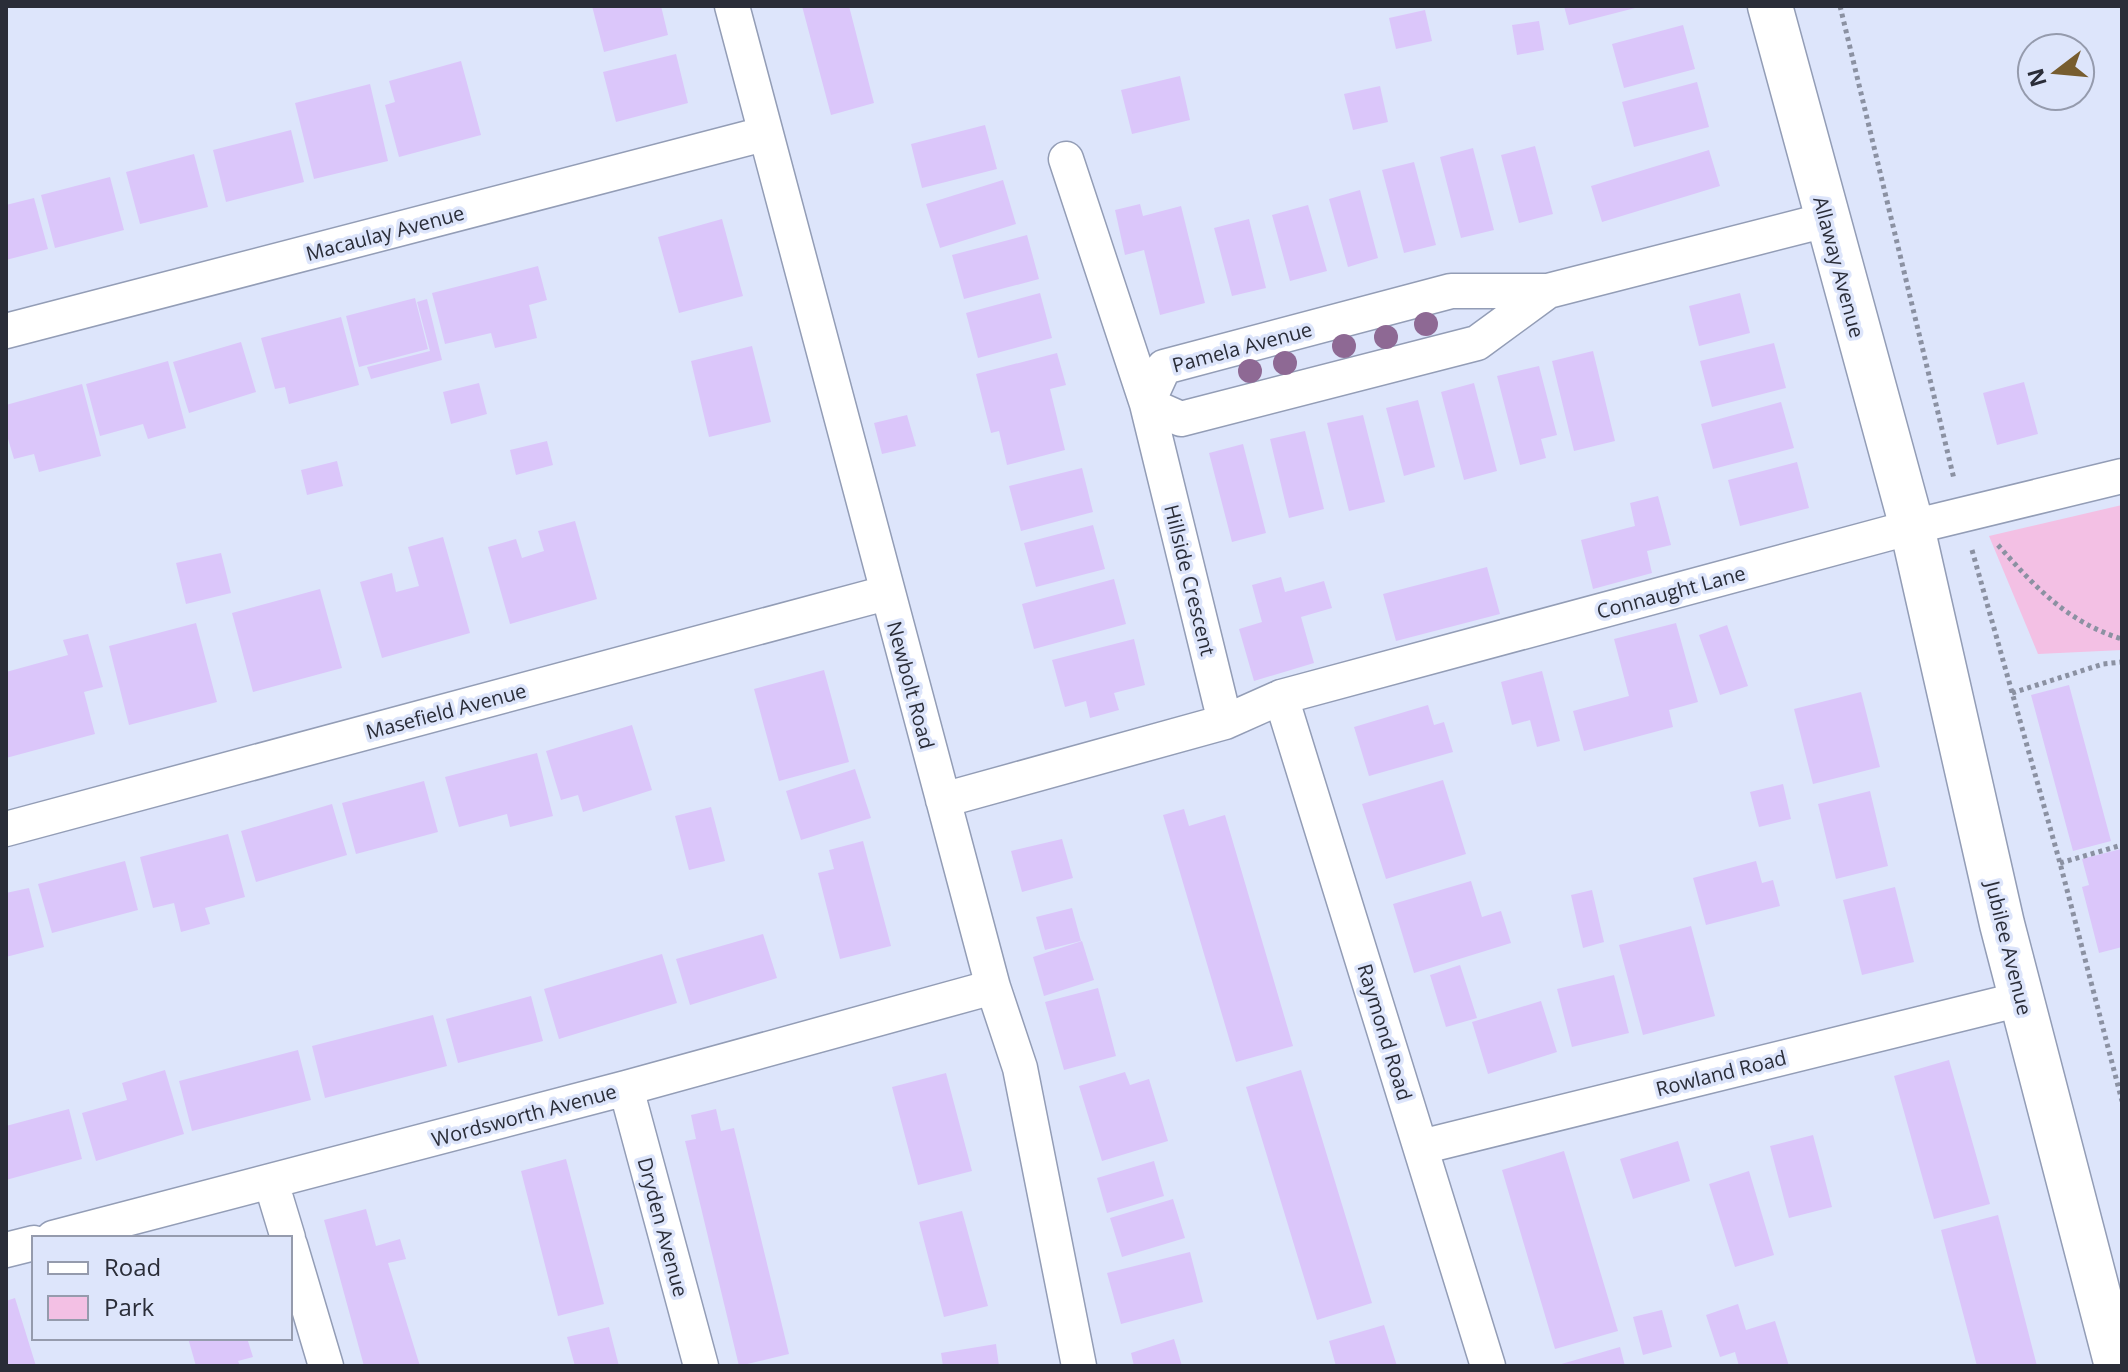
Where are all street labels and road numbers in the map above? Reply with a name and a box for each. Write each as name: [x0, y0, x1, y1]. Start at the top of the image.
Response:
street label: Allaway Avenue: [1807, 193, 1871, 341]
street label: Macaulay Avenue: [303, 199, 467, 267]
street label: Pamela Avenue: [1169, 315, 1315, 379]
street label: Hillside Crescent: [1158, 502, 1222, 658]
street label: Connaught Lane: [1594, 559, 1748, 625]
street label: Newbolt Road: [881, 618, 941, 752]
street label: Masefield Avenue: [363, 677, 529, 745]
street label: Jubilee Avenue: [1979, 876, 2039, 1018]
street label: Raymond Road: [1351, 960, 1419, 1104]
street label: Rowland Road: [1653, 1044, 1789, 1102]
street label: Wordsworth Avenue: [429, 1077, 619, 1153]
street label: Dryden Avenue: [631, 1154, 695, 1300]

